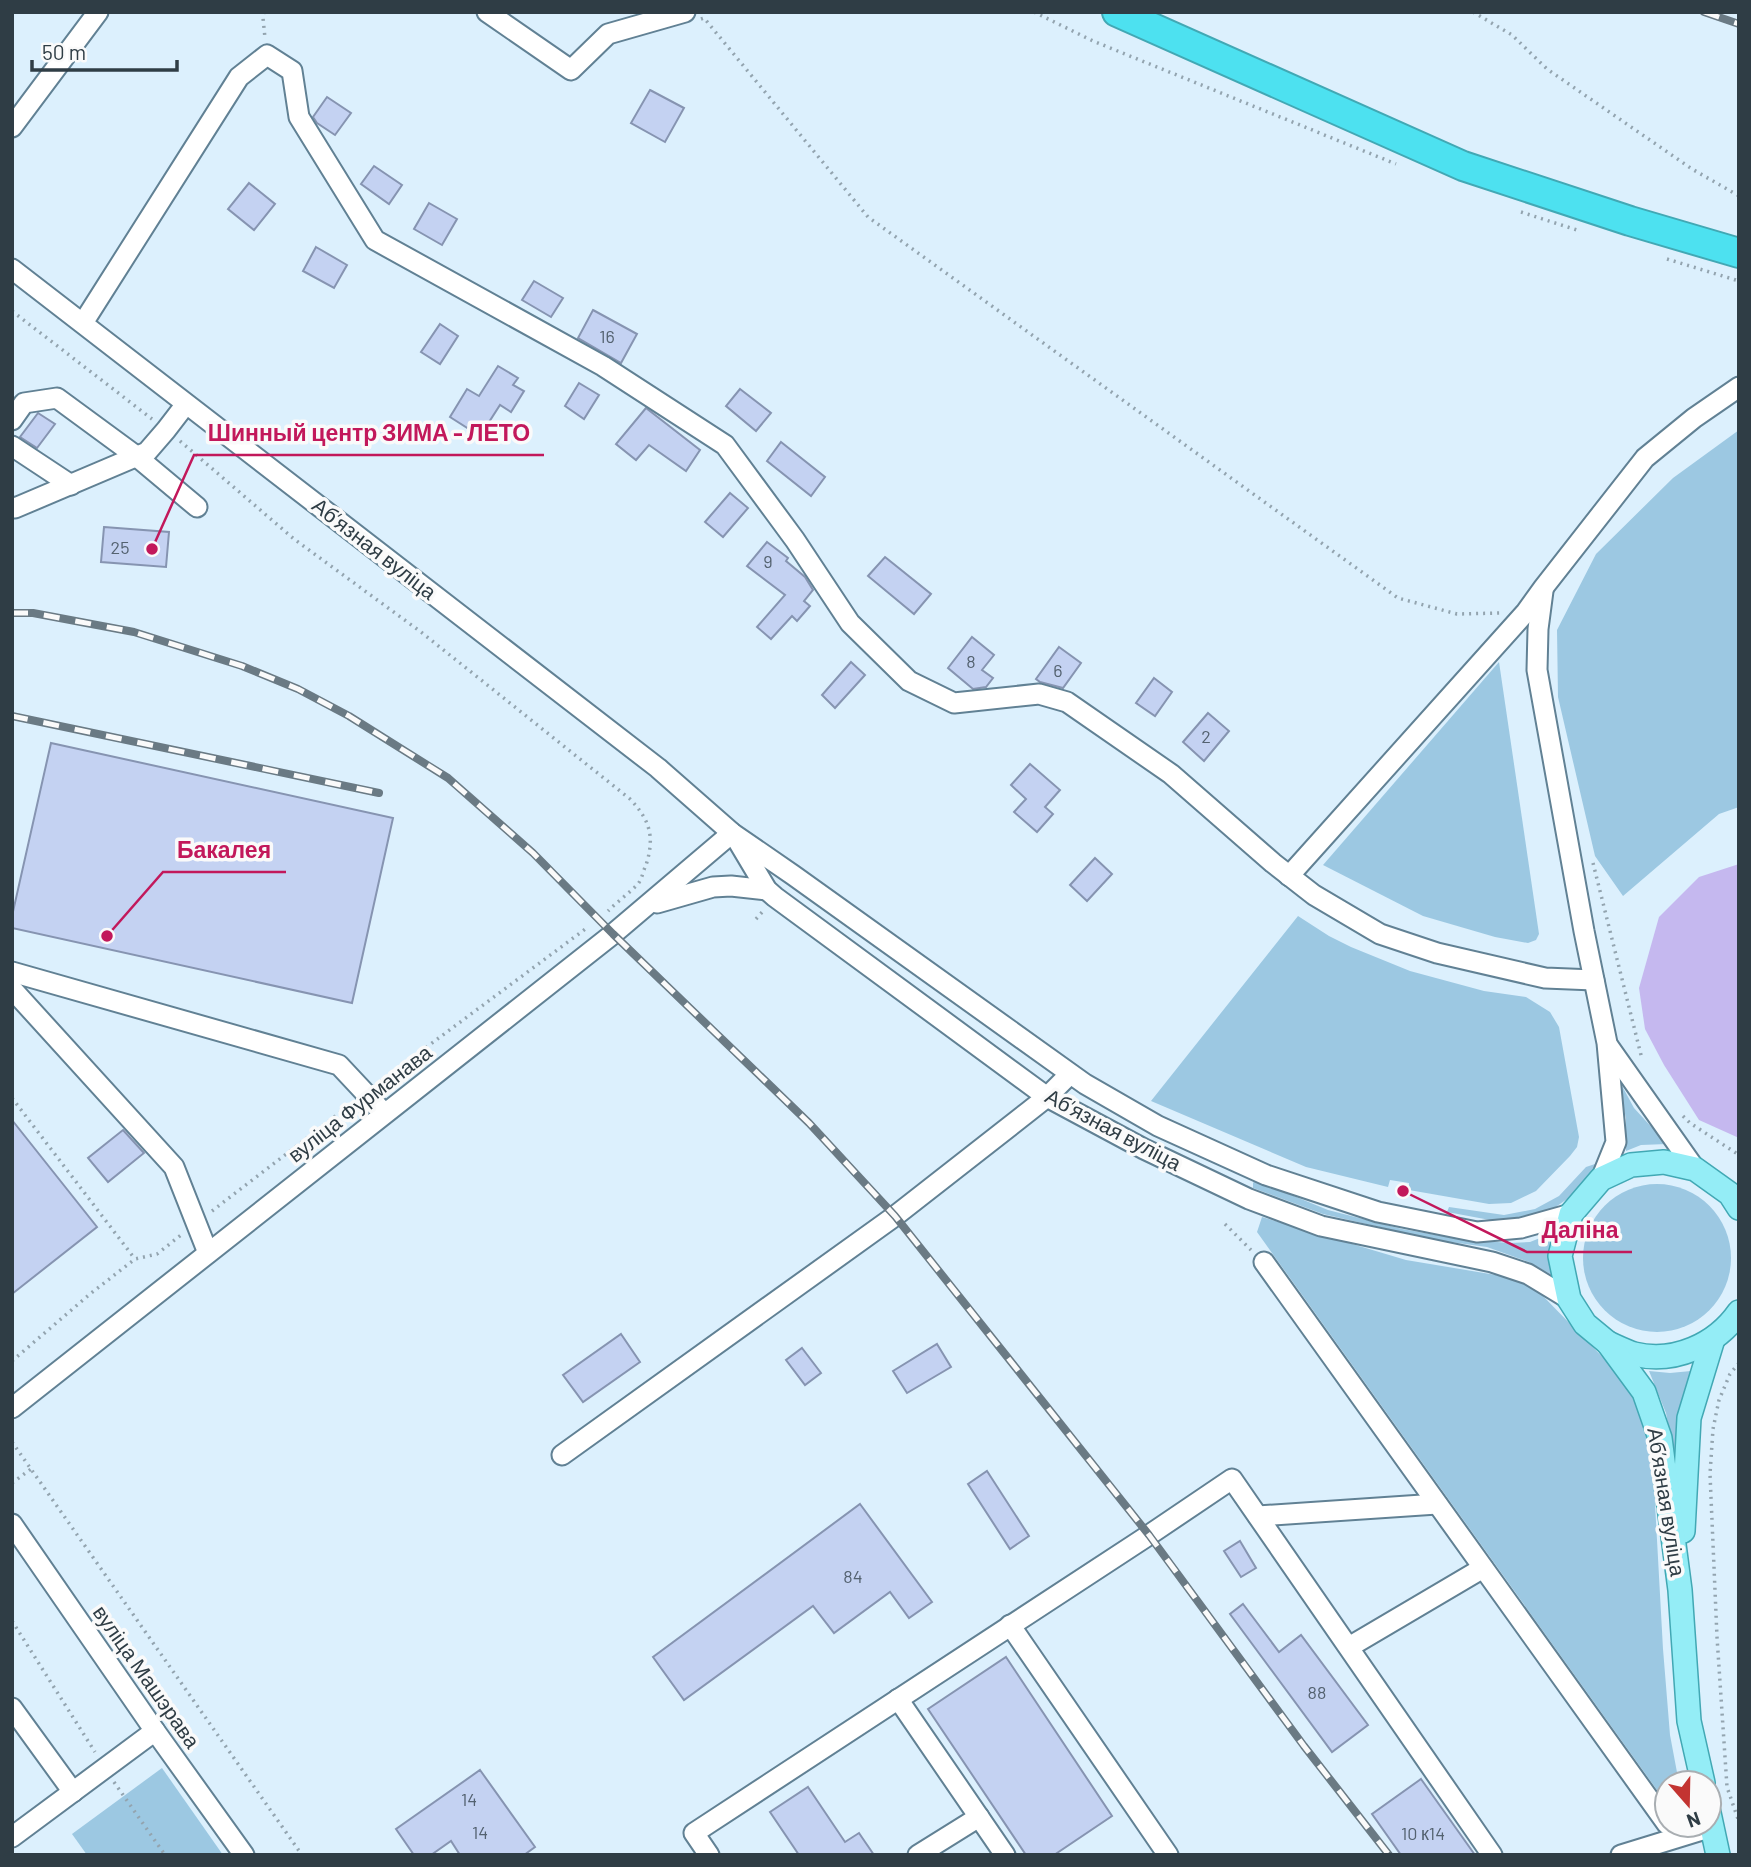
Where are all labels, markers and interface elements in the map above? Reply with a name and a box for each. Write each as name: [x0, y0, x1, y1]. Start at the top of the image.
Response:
scale bar: [32, 28, 177, 72]
text: 50 m: [42, 39, 86, 64]
house number: 16: [599, 325, 615, 347]
callout: Шинный центр ЗИМА - ЛЕТО: [194, 411, 544, 455]
text: Шинный центр ЗИМА - ЛЕТО: [208, 418, 530, 446]
street label: Абʼязная вуліца: [308, 492, 442, 604]
house number: 25: [111, 536, 129, 558]
house number: 9: [763, 550, 773, 572]
house number: 8: [966, 650, 976, 672]
house number: 6: [1053, 659, 1063, 681]
house number: 2: [1201, 725, 1211, 747]
callout: Бакалея: [163, 828, 286, 872]
text: Бакалея: [177, 835, 271, 863]
street label: вуліца Фурманава: [282, 1039, 436, 1167]
street label: Абʼязная вуліца: [1042, 1082, 1186, 1175]
callout: Даліна: [1527, 1208, 1632, 1252]
text: Даліна: [1542, 1215, 1619, 1243]
street label: Абʼязная вуліца: [1643, 1426, 1692, 1578]
house number: 84: [843, 1565, 863, 1587]
street label: вуліца Машэрава: [89, 1600, 206, 1753]
house number: 88: [1308, 1681, 1326, 1703]
north arrow: [1653, 1769, 1723, 1839]
house number: 14: [461, 1788, 477, 1810]
text: N: [1684, 1807, 1704, 1833]
house number: 14: [472, 1821, 488, 1843]
house number: 10 к14: [1401, 1822, 1445, 1844]

